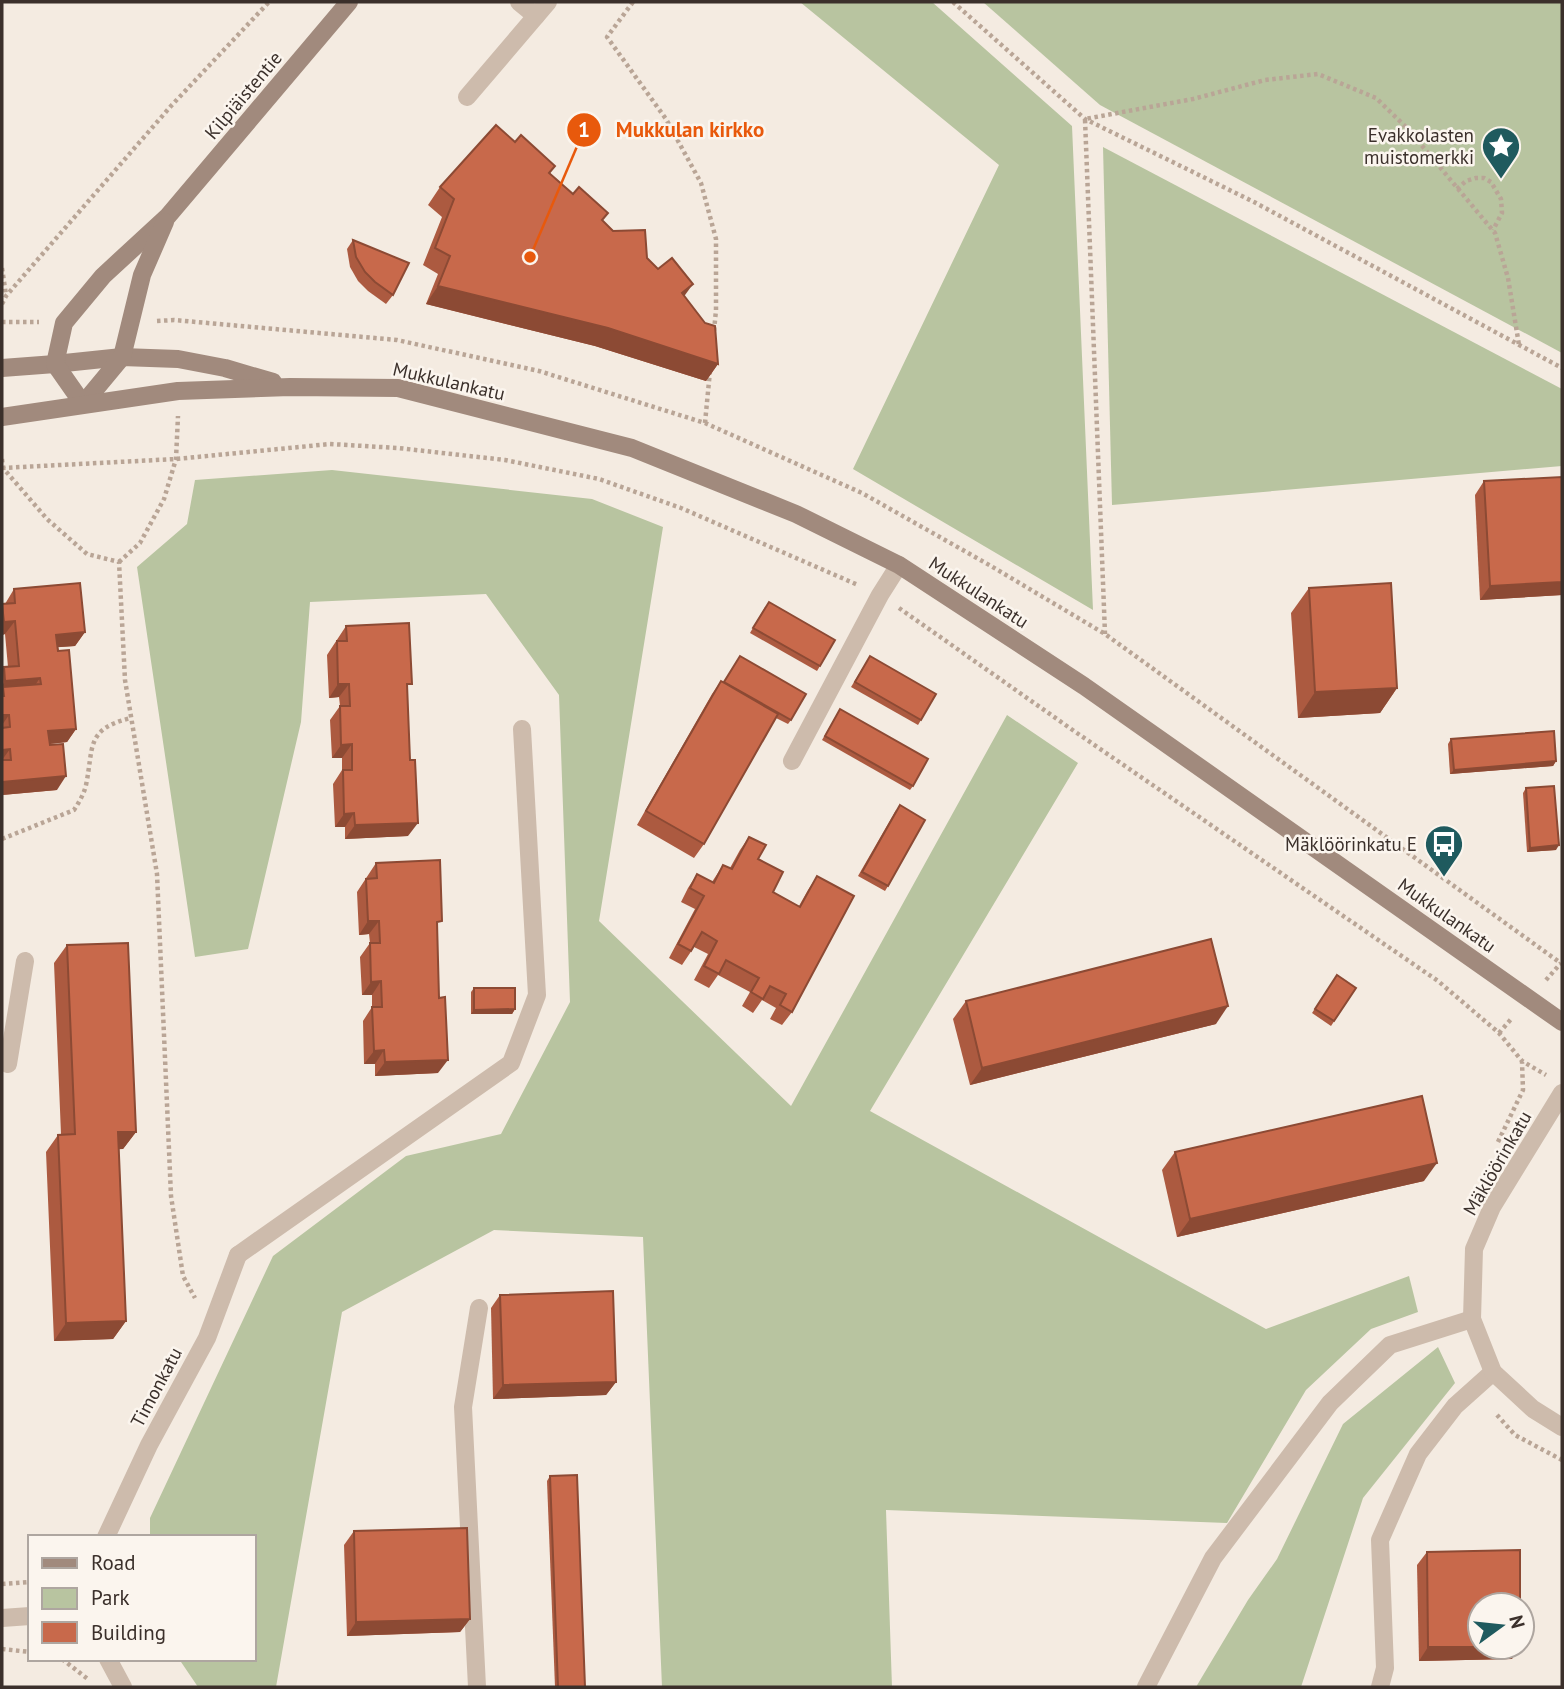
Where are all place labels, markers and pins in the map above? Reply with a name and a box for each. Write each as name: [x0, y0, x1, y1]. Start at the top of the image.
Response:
callout: Mukkulan kirkko: [567, 109, 778, 151]
place label: Evakkolasten muistomerkki: [1364, 123, 1474, 169]
place icon: Evakkolasten muistomerkki: [1480, 125, 1522, 180]
bus stop icon: Mäklöörinkatu E: [1423, 823, 1465, 878]
place label: Mäklöörinkatu E: [1285, 832, 1417, 856]

